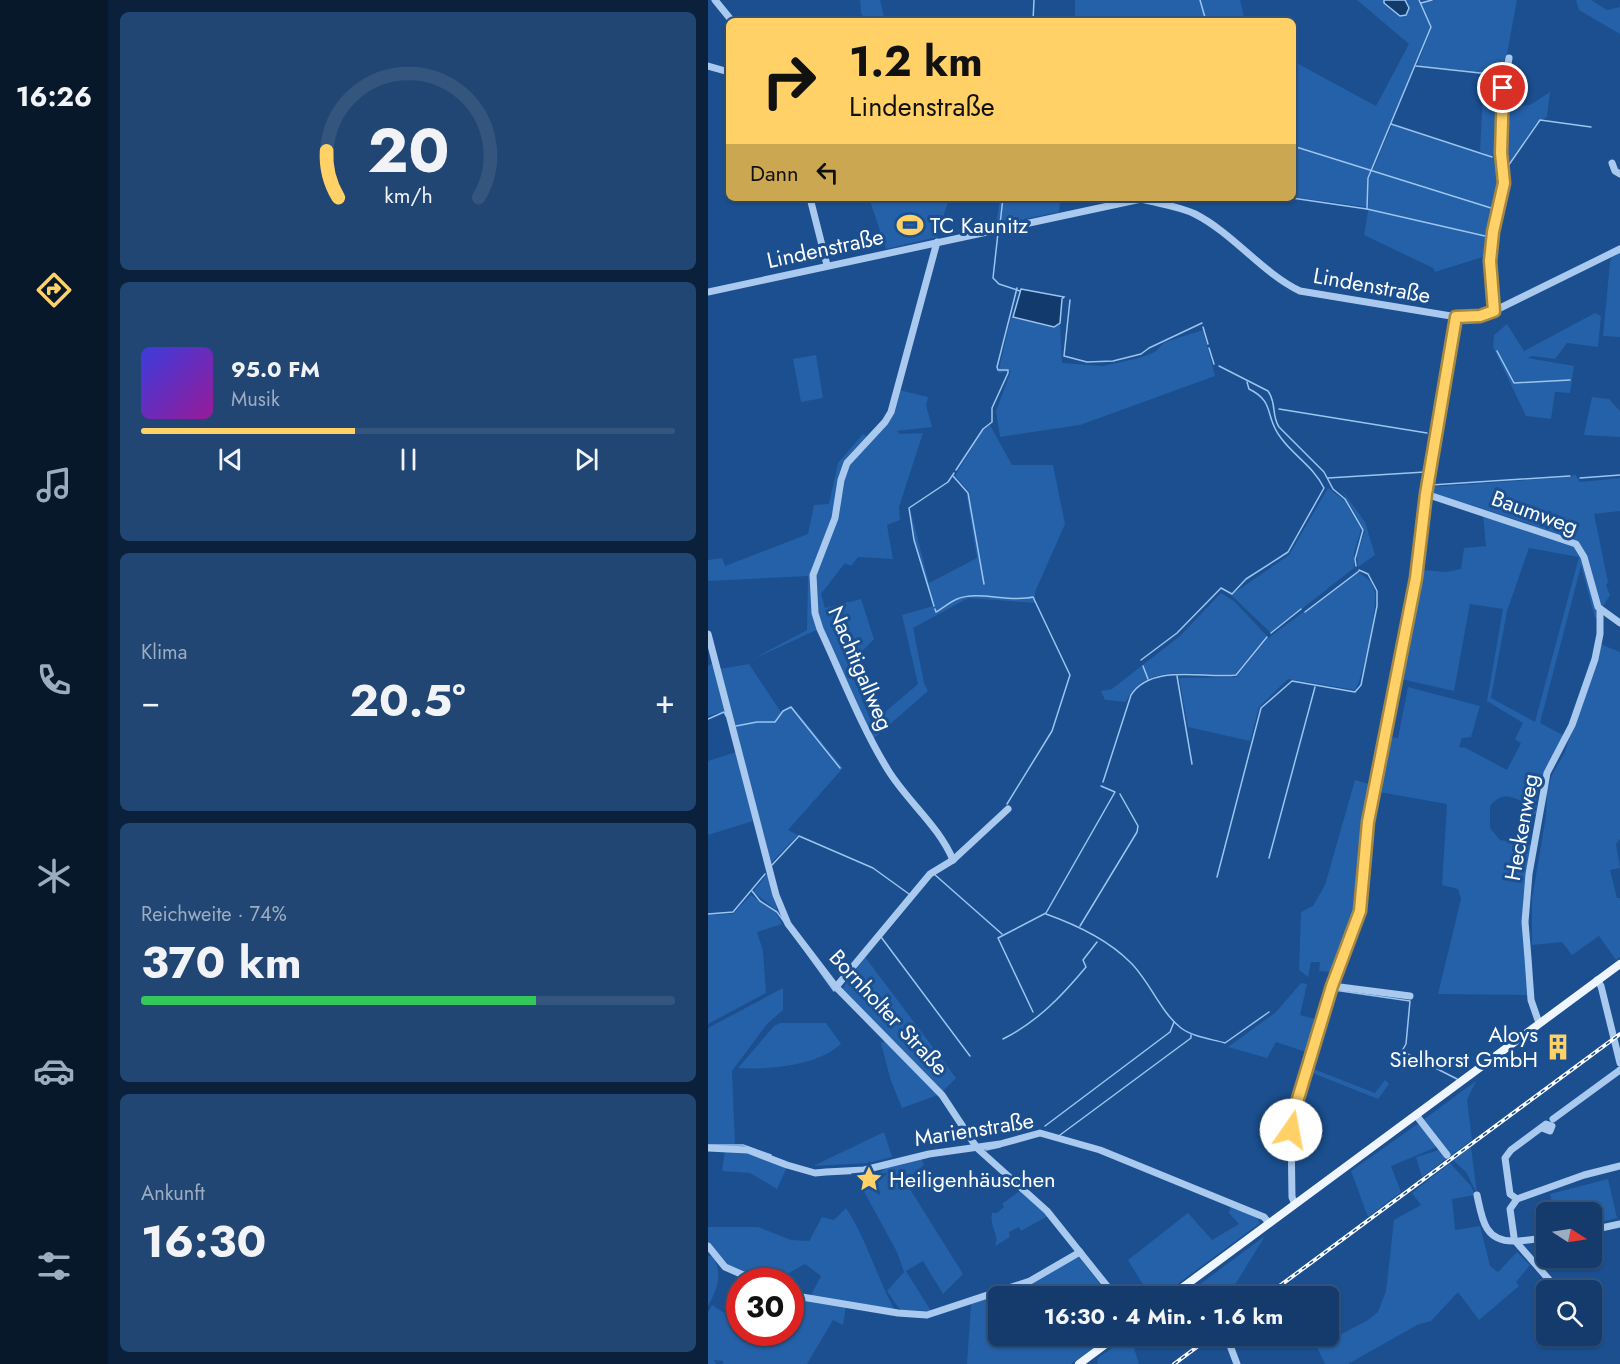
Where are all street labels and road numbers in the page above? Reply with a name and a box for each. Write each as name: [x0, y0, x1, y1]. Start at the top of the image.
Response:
street label: Lindenstraße: [764, 220, 886, 276]
street label: Lindenstraße: [1311, 259, 1433, 311]
street label: Baumweg: [1487, 482, 1583, 542]
street label: Nachtigallweg: [820, 601, 902, 735]
street label: Heckenweg: [1496, 771, 1546, 883]
street label: Bornholter Straße: [822, 942, 956, 1082]
street label: Marienstraße: [912, 1104, 1036, 1154]

